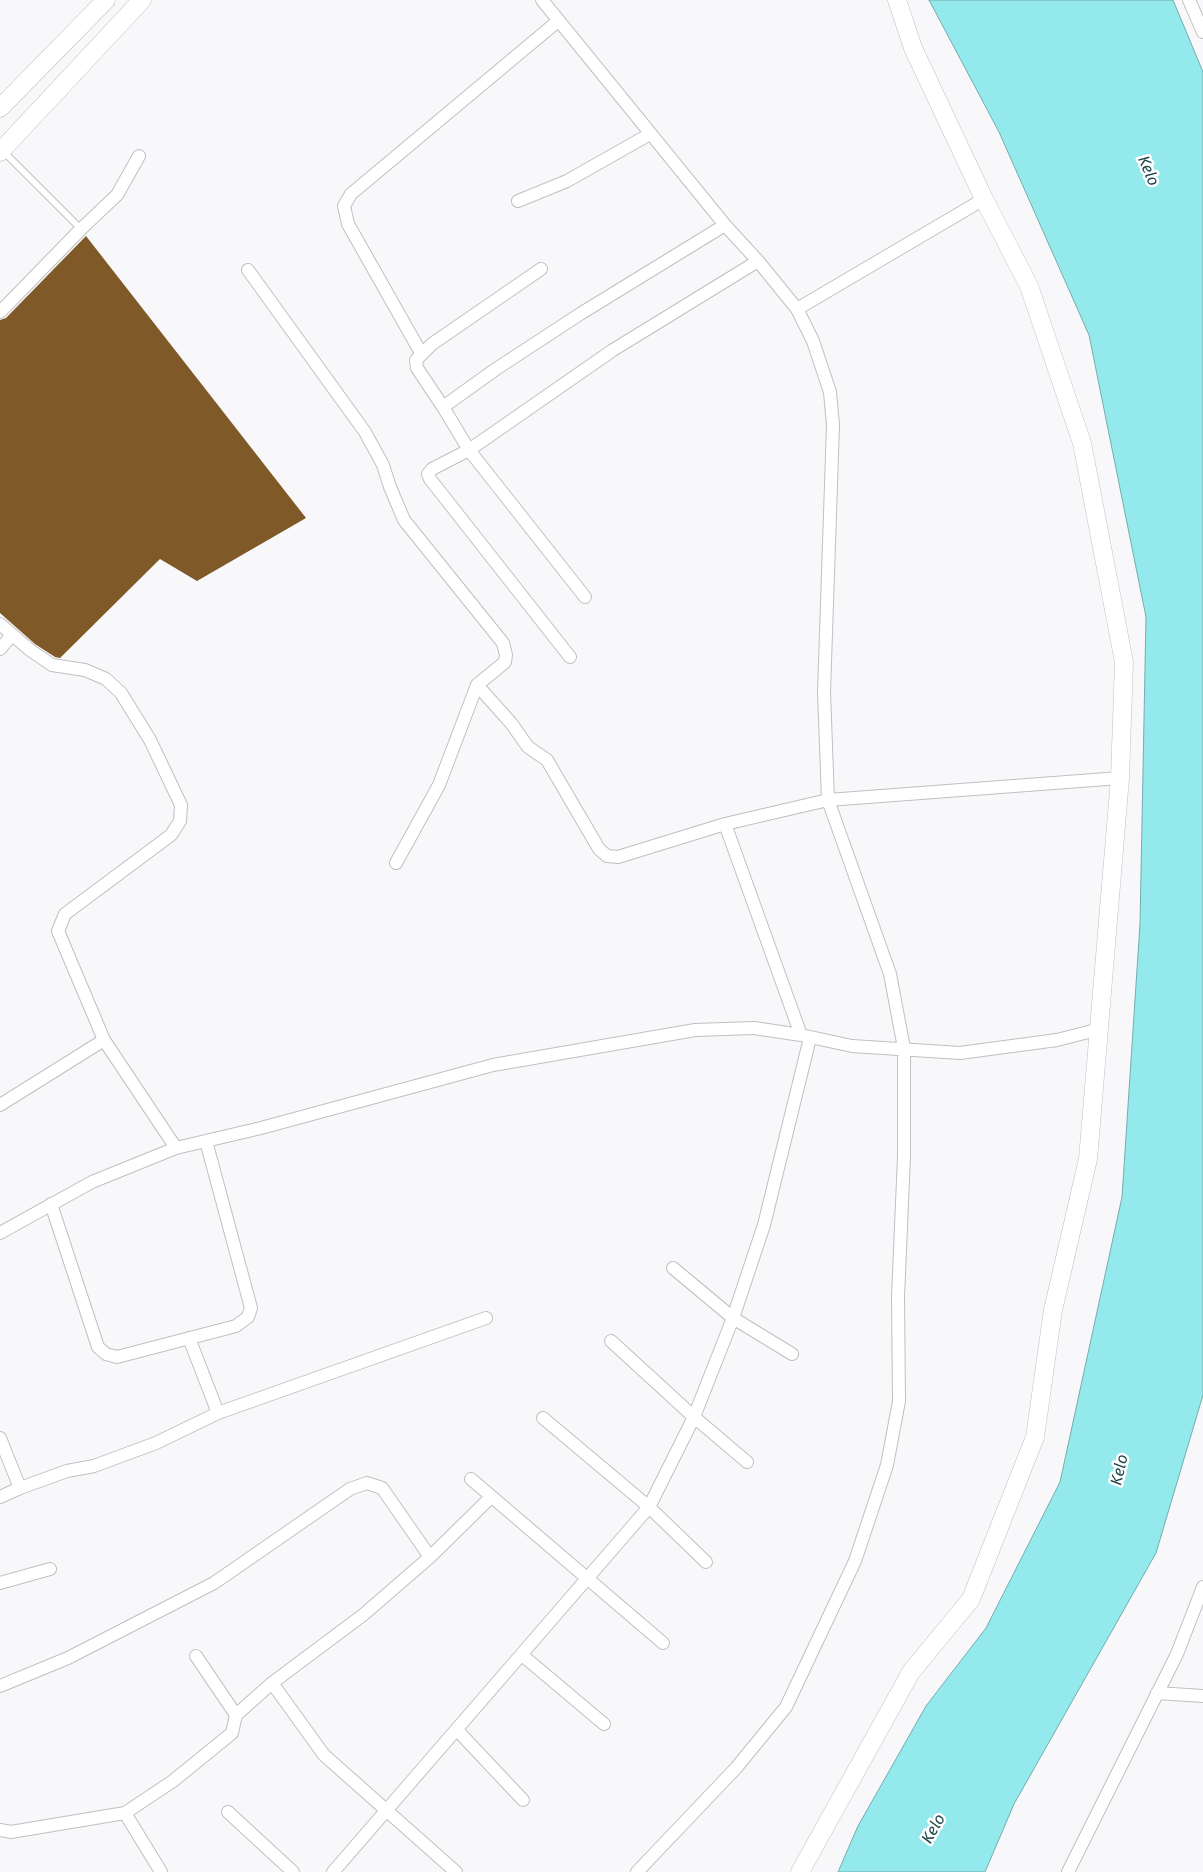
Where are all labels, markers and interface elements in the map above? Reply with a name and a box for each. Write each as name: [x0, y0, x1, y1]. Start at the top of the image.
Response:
water label: Kelo: [1133, 153, 1163, 189]
water label: Kelo: [1107, 1453, 1133, 1487]
water label: Kelo: [918, 1811, 950, 1847]

